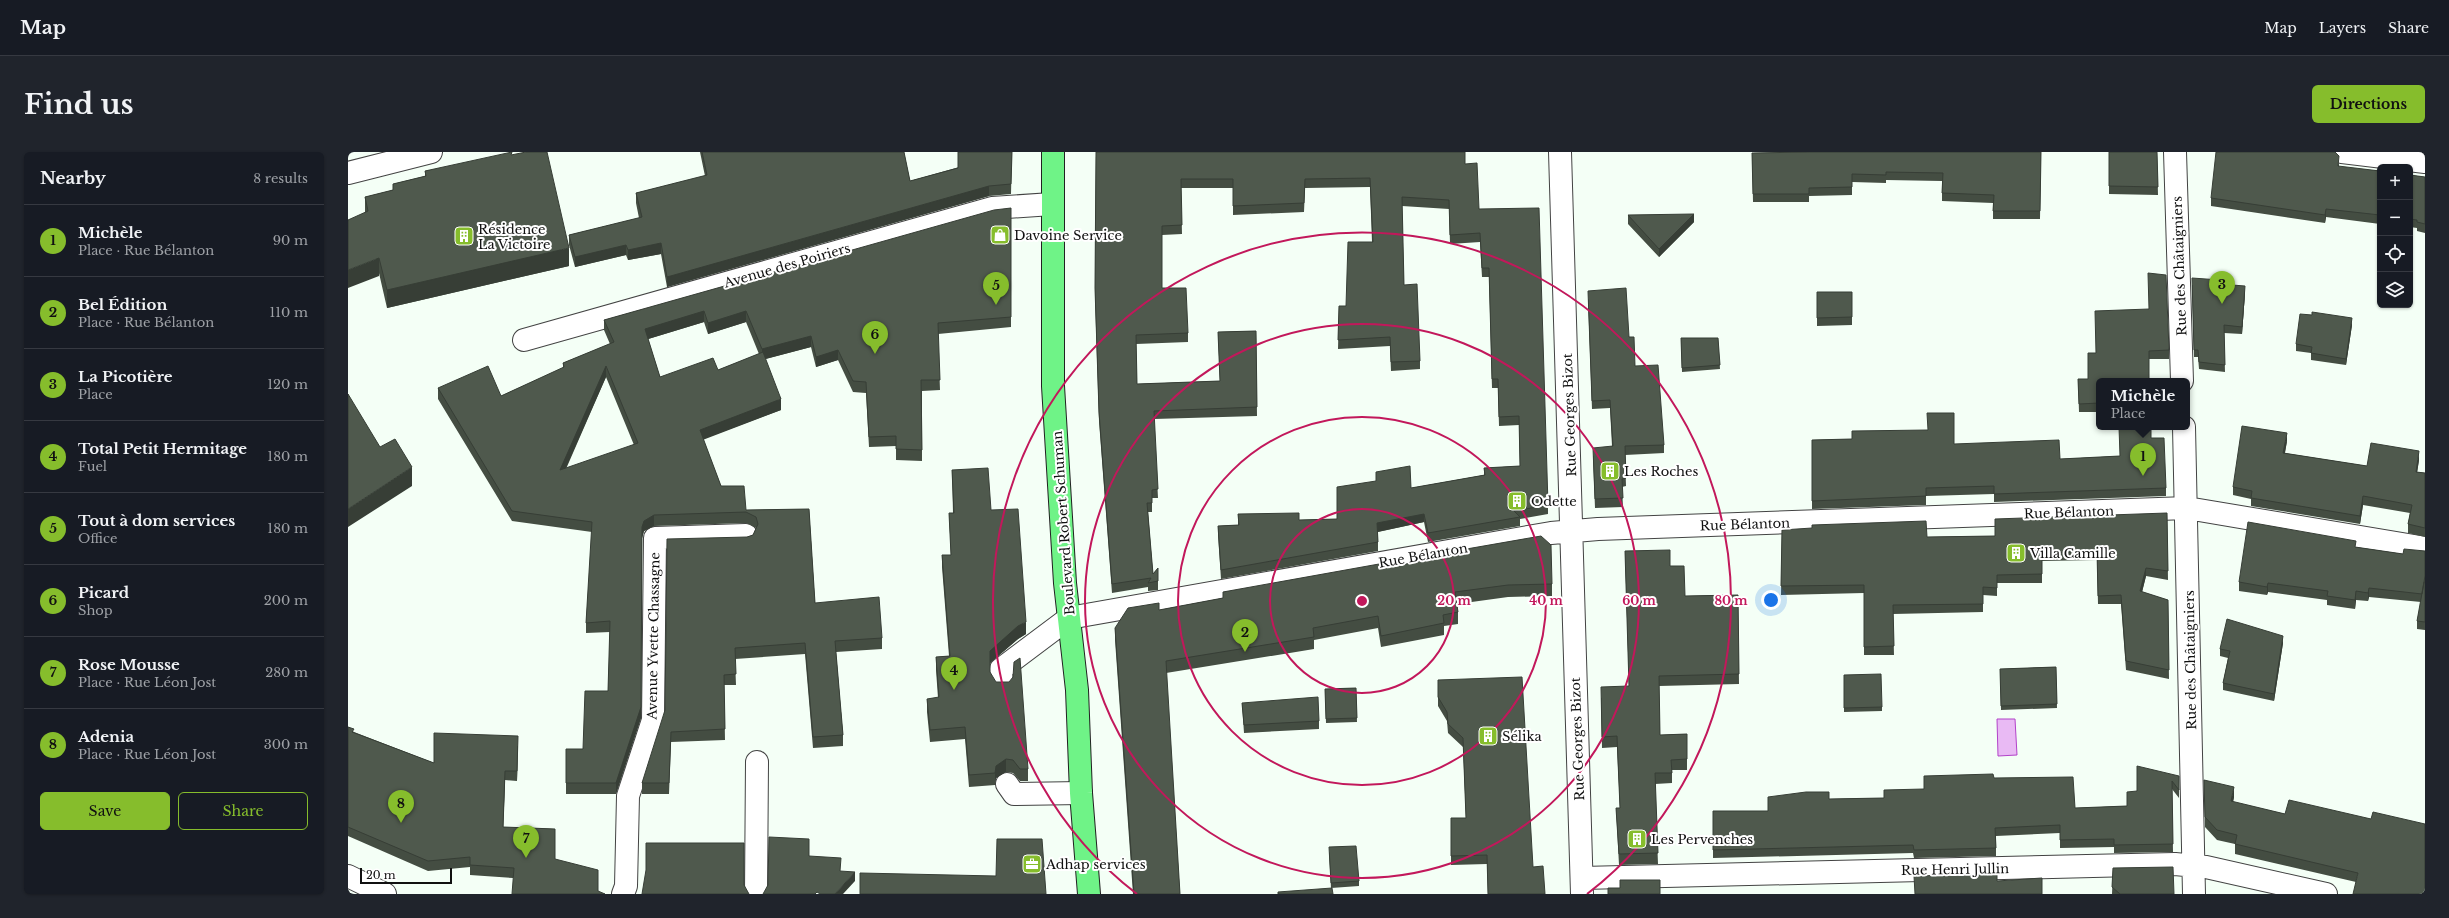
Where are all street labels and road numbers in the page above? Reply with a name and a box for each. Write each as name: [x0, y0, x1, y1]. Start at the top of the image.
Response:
street label: Rue des Châtaigniers: [2169, 196, 2190, 336]
street label: Avenue des Poiriers: [721, 239, 852, 292]
street label: Rue Georges Bizot: [1559, 353, 1580, 477]
street label: Boulevard Robert Schuman: [1049, 430, 1078, 616]
street label: Rue Bélanton: [2024, 502, 2114, 523]
street label: Rue Bélanton: [1700, 514, 1790, 535]
street label: Rue Bélanton: [1377, 539, 1469, 572]
street label: Avenue Yvette Chassagne: [644, 552, 663, 721]
street label: Rue des Châtaigniers: [2181, 590, 2200, 730]
street label: Rue Georges Bizot: [1567, 677, 1588, 801]
street label: Rue Henri Jullin: [1901, 860, 2009, 879]

